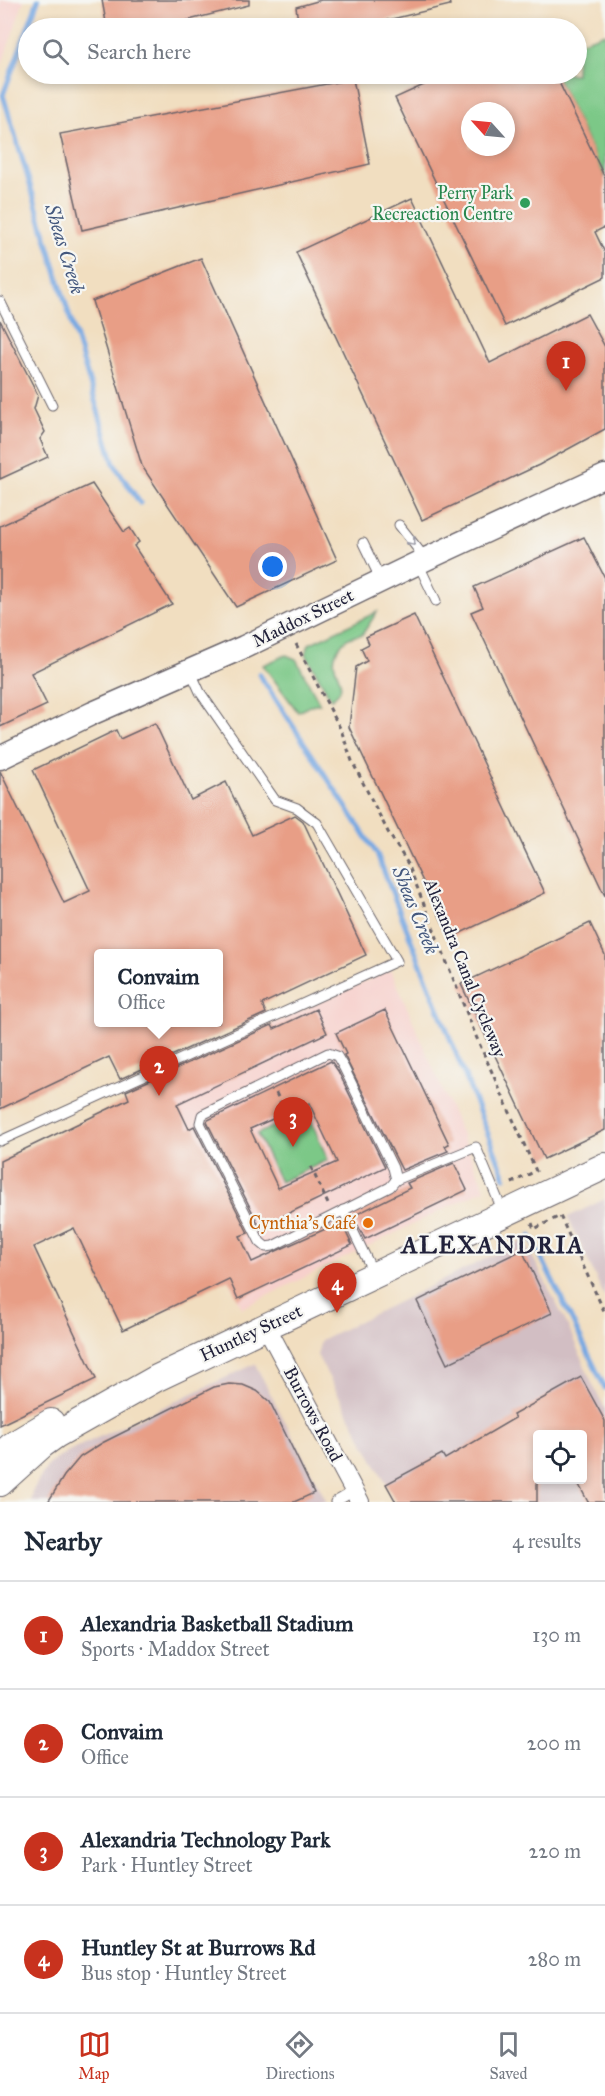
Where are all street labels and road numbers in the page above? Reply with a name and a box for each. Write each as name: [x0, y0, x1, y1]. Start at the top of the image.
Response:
street label: Maddox Street: [249, 584, 358, 652]
street label: Alexandra Canal Cycleway: [419, 874, 511, 1061]
street label: Huntley Street: [196, 1299, 306, 1366]
street label: Burrows Road: [279, 1363, 347, 1465]

